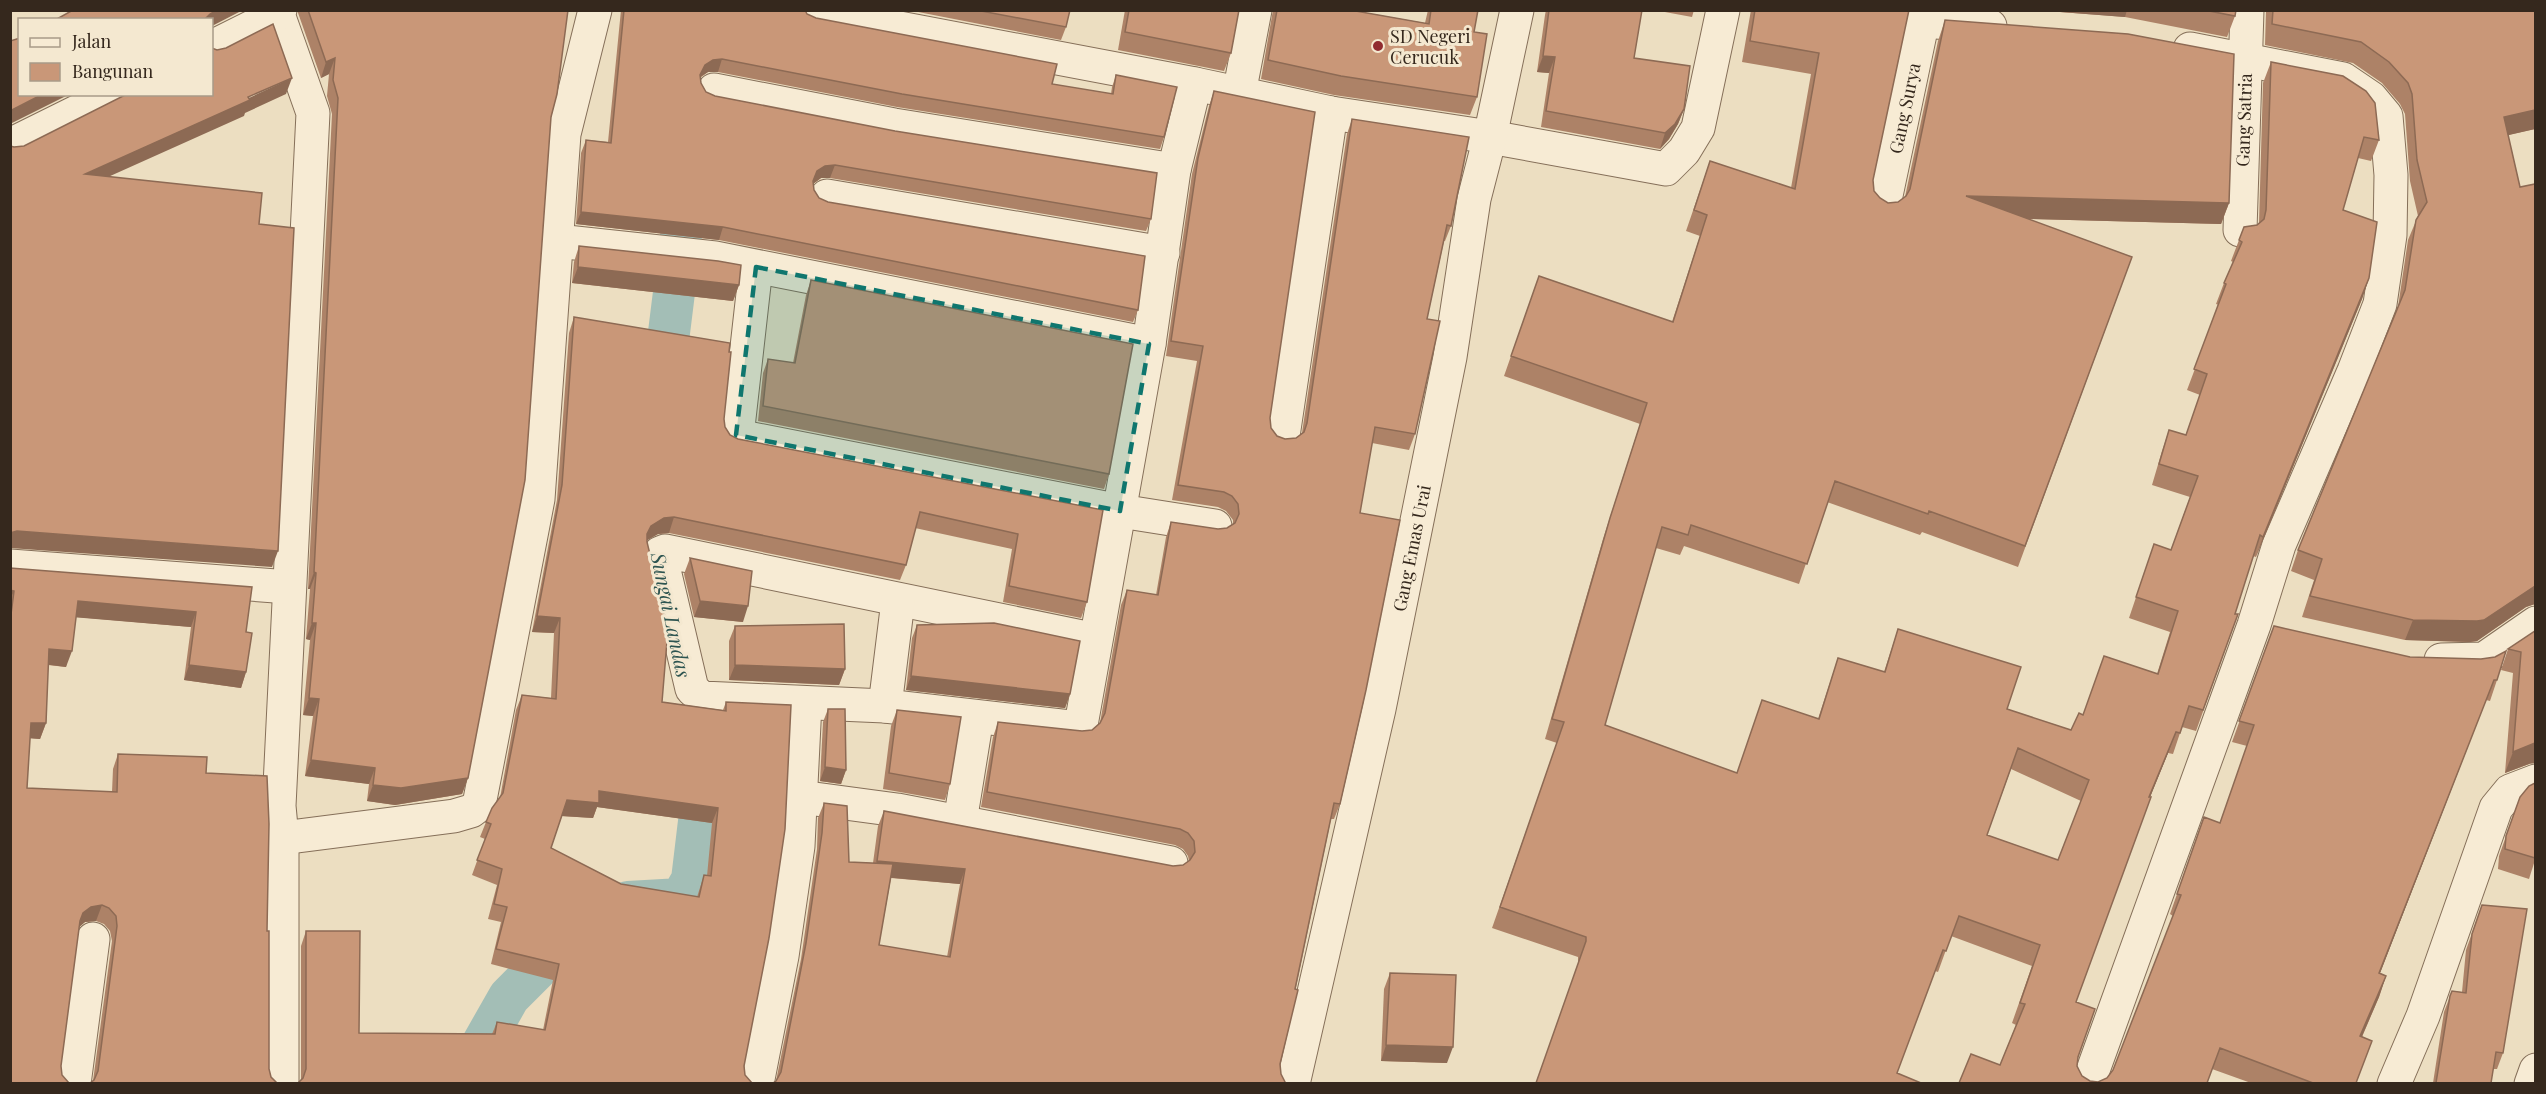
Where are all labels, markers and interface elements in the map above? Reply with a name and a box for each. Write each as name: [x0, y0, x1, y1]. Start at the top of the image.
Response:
legend: [18, 18, 213, 96]
place label: SD Negeri Cerucuk: [1390, 24, 1470, 69]
text: Jalan: [71, 29, 112, 53]
marker: SD Negeri Cerucuk: [1371, 39, 1385, 53]
text: Bangunan: [72, 59, 153, 83]
street label: Gang Surya: [1883, 60, 1926, 156]
street label: Gang Satria: [2230, 73, 2257, 167]
street label: Gang Emas Urai: [1387, 482, 1436, 614]
water label: Sungai Landas: [645, 549, 699, 680]

